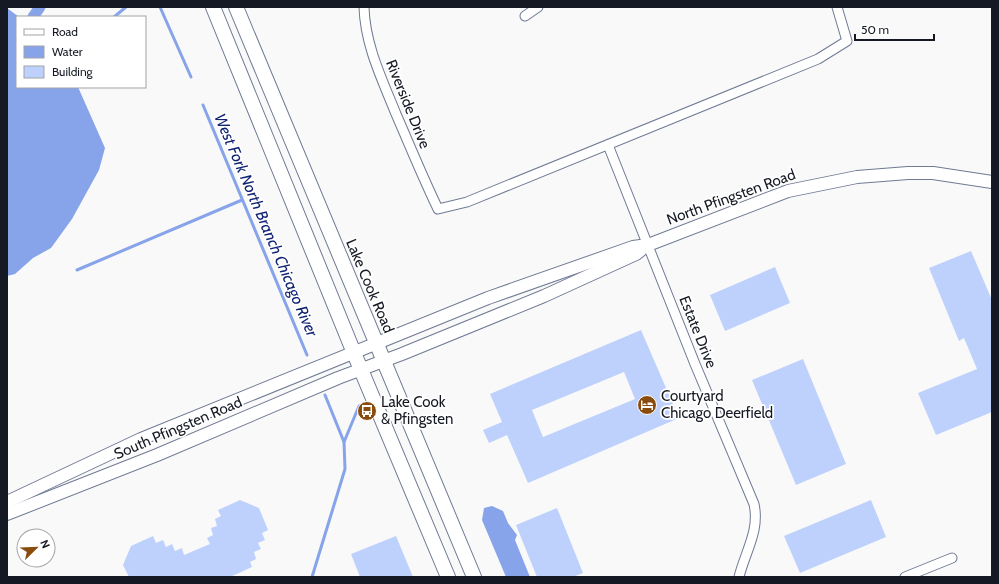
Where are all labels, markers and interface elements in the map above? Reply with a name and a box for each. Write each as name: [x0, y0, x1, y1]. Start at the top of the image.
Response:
legend: [16, 16, 146, 88]
scale bar: [855, 16, 934, 42]
text: 50 m: [861, 22, 889, 37]
text: Road: [52, 24, 78, 39]
text: Water: [52, 44, 83, 59]
street label: Riverside Drive: [382, 57, 434, 151]
text: Building: [52, 64, 94, 79]
water label: West Fork North Branch Chicago River: [210, 111, 322, 340]
street label: North Pfingsten Road: [664, 165, 798, 229]
street label: Lake Cook Road: [342, 236, 398, 336]
street label: Estate Drive: [675, 293, 721, 371]
place label: Courtyard Chicago Deerfield: [661, 387, 773, 422]
street label: South Pfingsten Road: [111, 393, 245, 463]
place label: Lake Cook & Pfingsten: [381, 393, 453, 428]
hotel icon: Courtyard Chicago Deerfield: [636, 394, 658, 416]
bus stop icon: Lake Cook & Pfingsten: [356, 400, 378, 422]
north arrow: [16, 528, 56, 568]
text: N: [37, 538, 53, 550]

